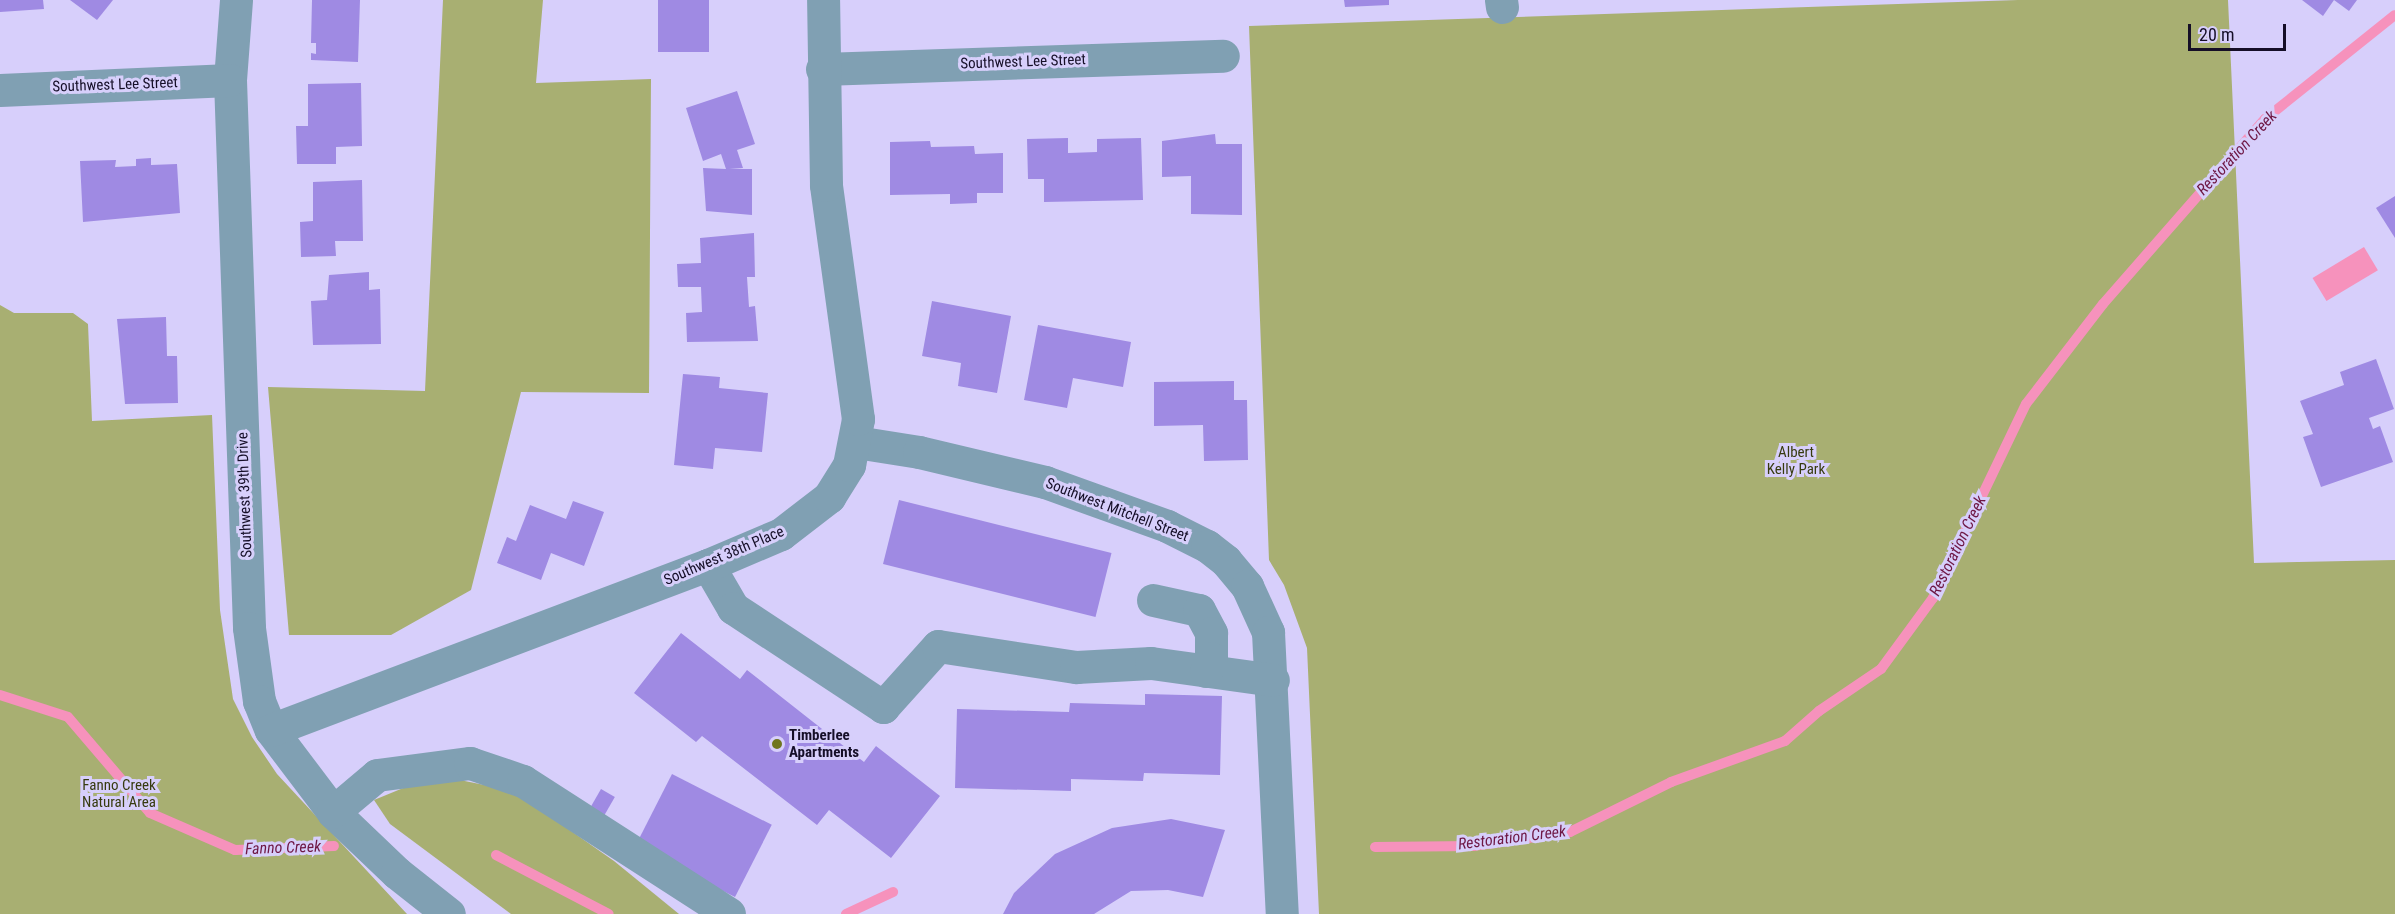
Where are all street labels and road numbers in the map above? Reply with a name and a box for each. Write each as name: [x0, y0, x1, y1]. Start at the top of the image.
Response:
street label: Southwest Lee Street: [960, 51, 1086, 73]
street label: Southwest Lee Street: [52, 74, 178, 96]
street label: Southwest 39th Drive: [234, 432, 256, 558]
street label: Southwest Mitchell Street: [1043, 474, 1191, 546]
street label: Southwest 38th Place: [661, 523, 787, 589]

